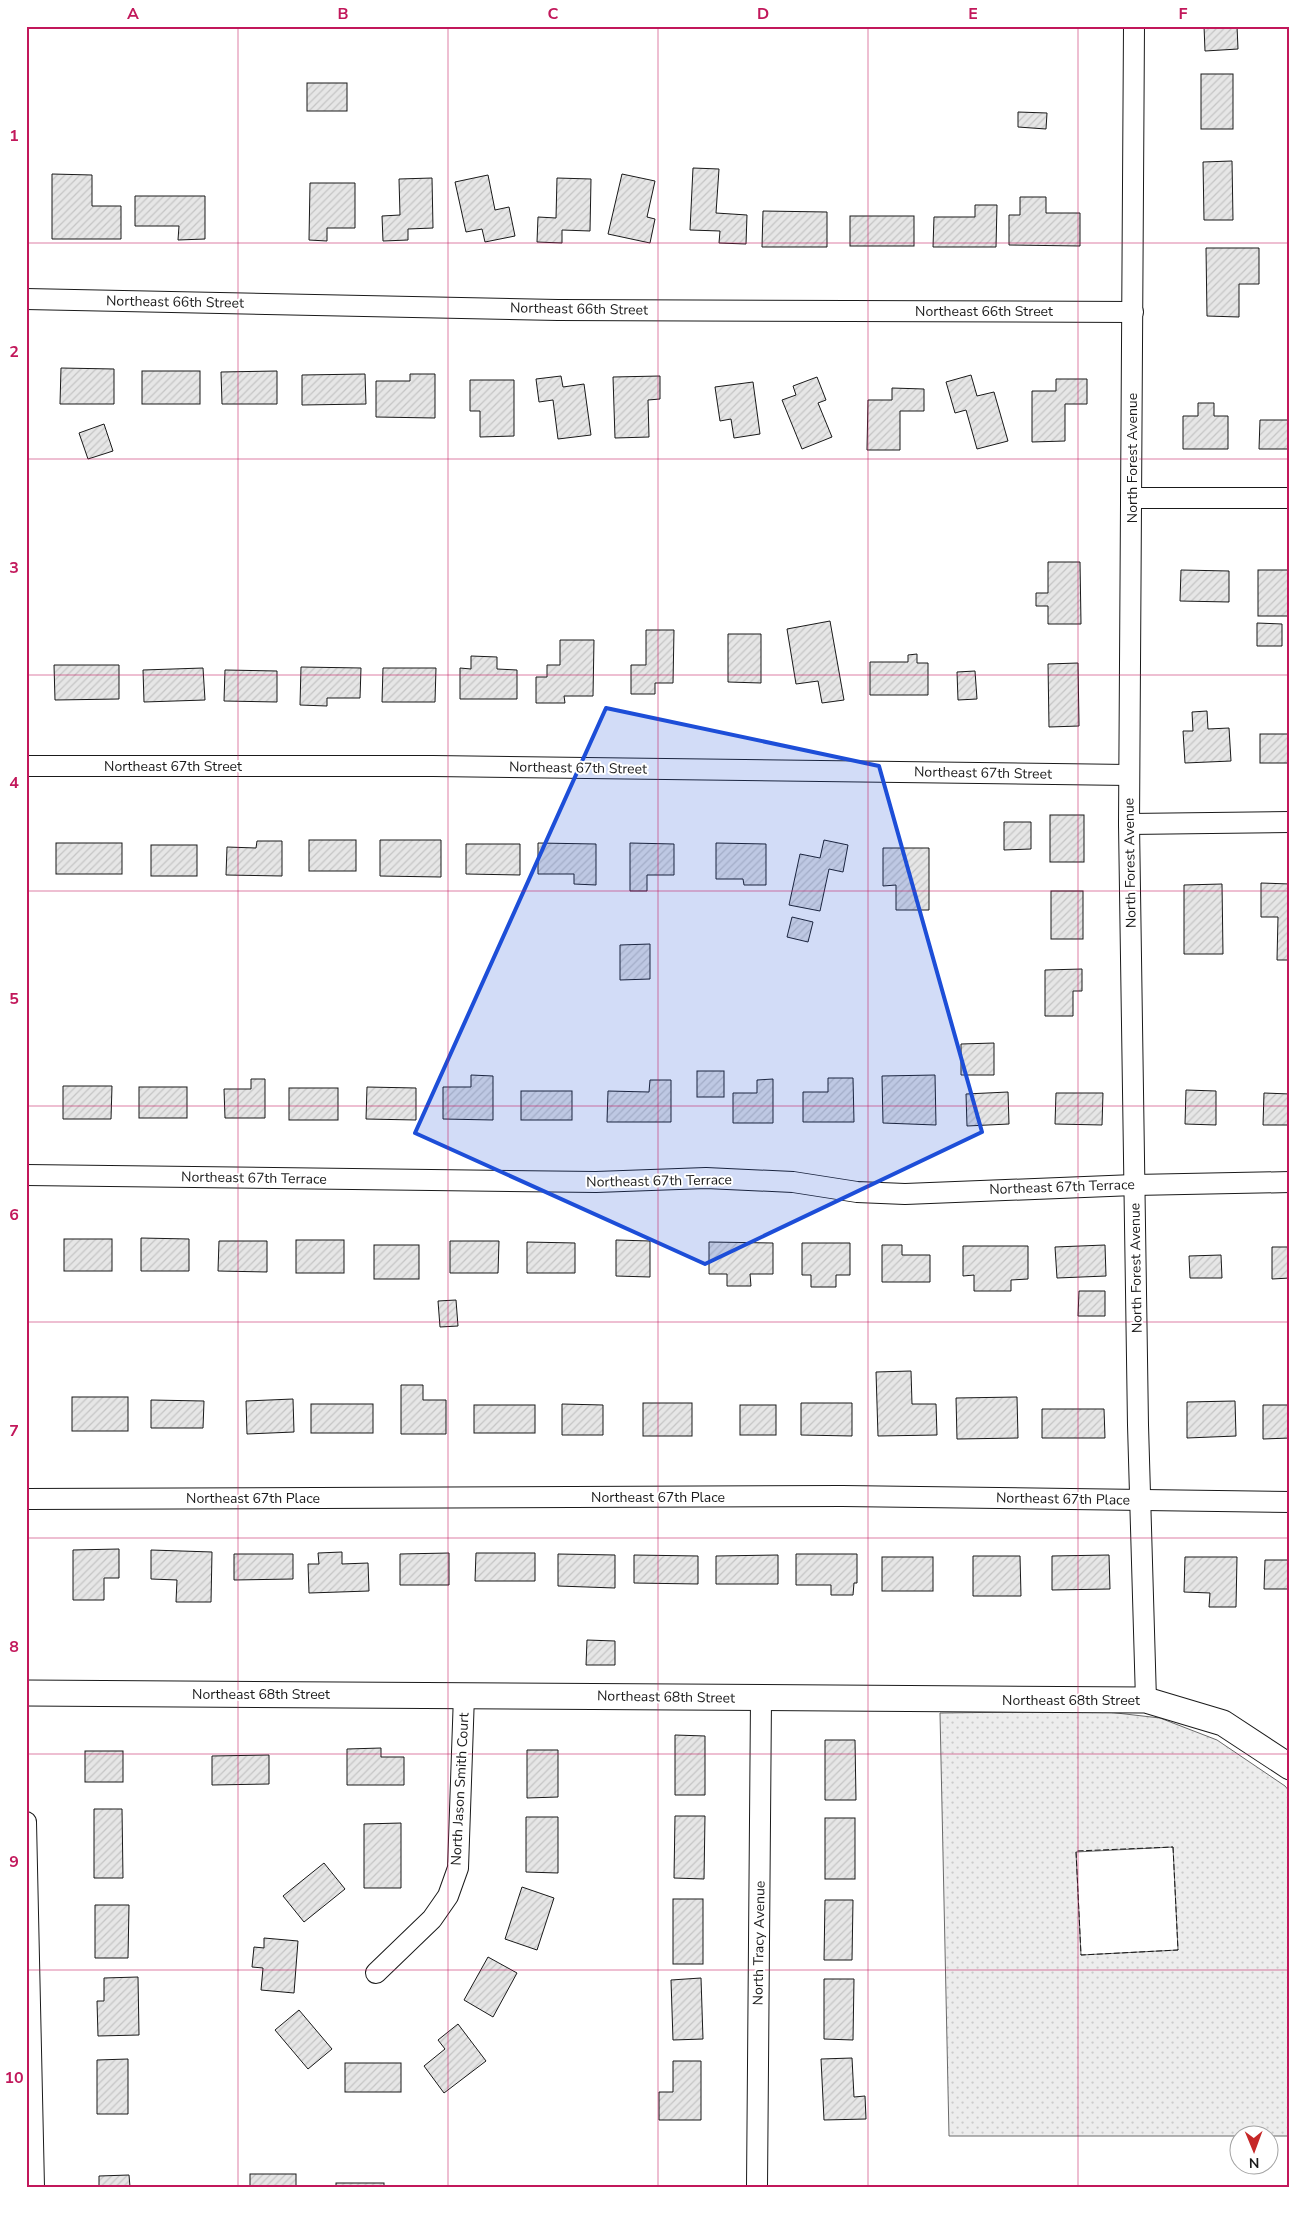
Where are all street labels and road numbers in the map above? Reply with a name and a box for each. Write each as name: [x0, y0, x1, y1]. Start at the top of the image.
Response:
street label: Northeast 66th Street: [106, 291, 244, 313]
street label: Northeast 66th Street: [510, 298, 648, 320]
street label: Northeast 66th Street: [915, 302, 1053, 321]
street label: North Forest Avenue: [1123, 393, 1142, 523]
street label: Northeast 67th Street: [104, 757, 242, 776]
street label: Northeast 67th Street: [509, 757, 647, 779]
street label: Northeast 67th Street: [914, 762, 1052, 784]
street label: North Forest Avenue: [1119, 798, 1141, 928]
street label: Northeast 67th Terrace: [181, 1167, 327, 1189]
street label: Northeast 67th Terrace: [586, 1170, 732, 1192]
street label: Northeast 67th Terrace: [989, 1175, 1135, 1199]
street label: North Forest Avenue: [1125, 1203, 1147, 1333]
street label: Northeast 67th Place: [591, 1488, 725, 1507]
street label: Northeast 67th Place: [996, 1488, 1130, 1510]
street label: Northeast 67th Place: [186, 1489, 320, 1508]
street label: Northeast 68th Street: [192, 1685, 330, 1704]
street label: Northeast 68th Street: [597, 1686, 735, 1708]
street label: Northeast 68th Street: [1002, 1691, 1140, 1710]
street label: North Jason Smith Court: [447, 1712, 473, 1866]
street label: North Tracy Avenue: [748, 1881, 770, 2005]

